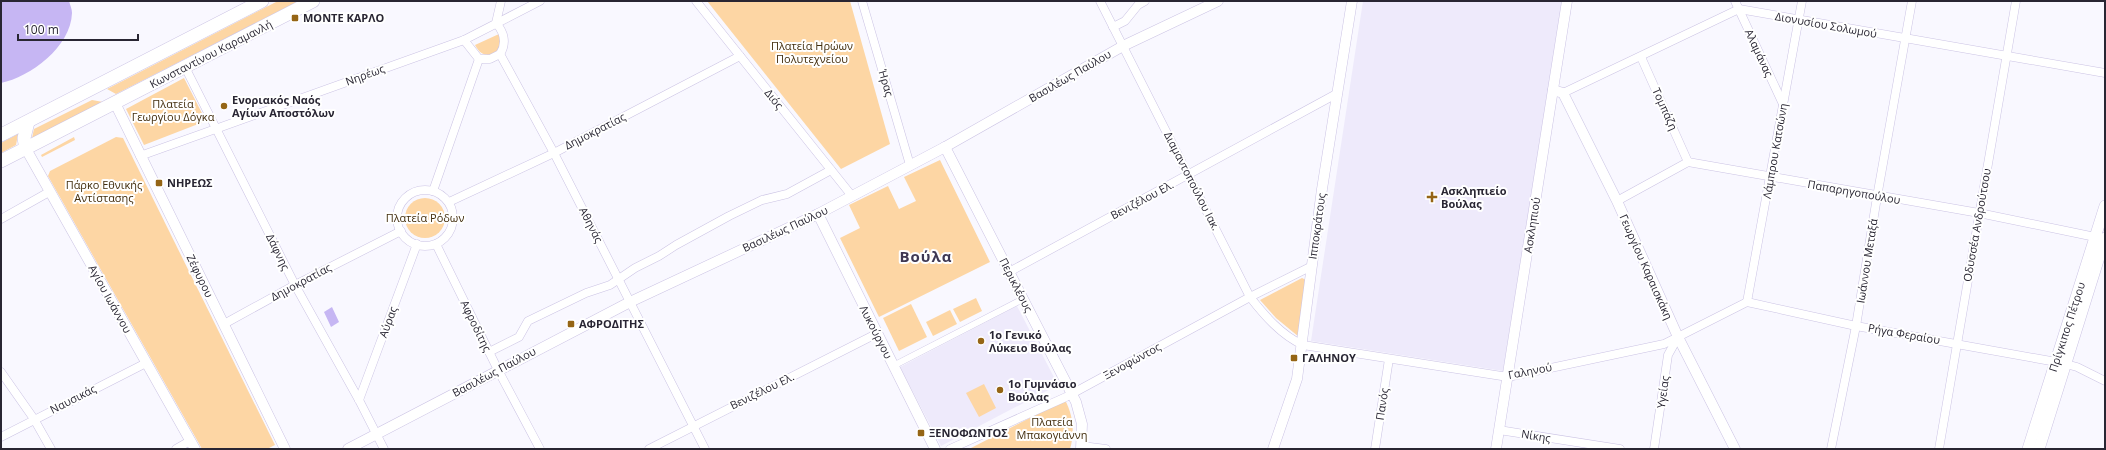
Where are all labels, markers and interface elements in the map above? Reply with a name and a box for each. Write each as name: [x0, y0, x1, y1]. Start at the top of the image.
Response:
street label: Διονυσίου Σολωμού: [1774, 8, 1879, 41]
place label: ΜΟΝΤΕ ΚΑΡΛΟ: [303, 10, 384, 25]
marker: ΜΟΝΤΕ ΚΑΡΛΟ: [290, 13, 300, 23]
scale bar: [18, 16, 138, 42]
street label: Κωνσταντίνου Καραμανλή: [147, 16, 275, 91]
text: 100 m: [24, 21, 59, 38]
street label: Αλαμάνας: [1742, 26, 1777, 79]
park label: Πλατεία Ηρώων Πολυτεχνείου: [771, 38, 853, 66]
street label: Βασιλέως Παύλου: [1026, 46, 1114, 105]
street label: Νηρέως: [343, 61, 387, 89]
street label: Ήρας: [875, 67, 897, 98]
street label: Διός: [762, 85, 787, 112]
street label: Τομπάζη: [1649, 85, 1682, 133]
place label: Ενοριακός Ναός Αγίων Αποστόλων: [232, 92, 335, 120]
park label: Πλατεία Γεωργίου Δόγκα: [132, 96, 215, 124]
marker: Ενοριακός Ναός Αγίων Αποστόλων: [219, 101, 229, 111]
street label: Λάμπρου Κατσώνη: [1759, 102, 1790, 200]
street label: Δημοκρατίας: [562, 109, 628, 152]
street label: Διαμαντοπούλου Ιακ.: [1161, 129, 1224, 233]
street label: Οδυσσέα Ανδρούτσου: [1959, 167, 1994, 283]
place label: ΝΗΡΕΩΣ: [167, 175, 213, 190]
street label: Παπαρηγοπούλου: [1807, 176, 1902, 207]
park label: Πάρκο Εθνικής Αντίστασης: [66, 177, 142, 205]
street label: Βενιζέλου Ελ.: [1108, 177, 1176, 223]
marker: ΝΗΡΕΩΣ: [154, 178, 164, 188]
place label: Ασκληπιείο Βούλας: [1441, 183, 1507, 211]
marker: Ασκληπιείο Βούλας: [1426, 191, 1438, 203]
street label: Ιπποκράτους: [1304, 192, 1329, 260]
street label: Ασκληπιού: [1520, 196, 1543, 254]
street label: Βασιλέως Παύλου: [740, 202, 830, 255]
street label: Αθηνάς: [576, 204, 607, 245]
park label: Πλατεία Ρόδων: [386, 210, 464, 225]
street label: Γεωργίου Καραισκάκη: [1616, 212, 1676, 322]
street label: Ιωάννου Μεταξά: [1852, 217, 1881, 304]
street label: Δάφνης: [263, 231, 294, 273]
district label: Βούλα: [900, 246, 952, 266]
street label: Ζέφυρου: [184, 252, 217, 300]
street label: Περικλέους: [996, 255, 1037, 315]
street label: Δημοκρατίας: [268, 259, 334, 304]
street label: Αγίου Ιωάννου: [85, 262, 136, 336]
street label: Πρίγκιπος Πέτρου: [2045, 280, 2088, 374]
street label: Αφροδίτης: [458, 297, 495, 354]
street label: Λυκούργου: [857, 303, 896, 361]
street label: Αύρας: [375, 304, 400, 340]
place label: ΑΦΡΟΔΙΤΗΣ: [579, 316, 644, 331]
marker: ΑΦΡΟΔΙΤΗΣ: [566, 319, 576, 329]
street label: Ρήγα Φεραίου: [1867, 320, 1942, 347]
place label: 1ο Γενικό Λύκειο Βούλας: [989, 327, 1072, 355]
marker: 1ο Γενικό Λύκειο Βούλας: [976, 336, 986, 346]
street label: Ξενοφώντος: [1100, 339, 1163, 382]
street label: Βασιλέως Παύλου: [449, 343, 538, 400]
place label: ΓΑΛΗΝΟΥ: [1302, 350, 1356, 365]
marker: ΓΑΛΗΝΟΥ: [1289, 353, 1299, 363]
street label: Γαληνού: [1507, 359, 1553, 382]
street label: Βενιζέλου Ελ.: [727, 369, 796, 413]
street label: Υγείας: [1653, 375, 1672, 409]
place label: 1ο Γυμνάσιο Βούλας: [1008, 376, 1077, 404]
street label: Ναυσικάς: [47, 381, 98, 417]
marker: 1ο Γυμνάσιο Βούλας: [995, 385, 1005, 395]
street label: Πανός: [1372, 387, 1391, 421]
park label: Πλατεία Μπακογιάννη: [1017, 414, 1087, 442]
place label: ΞΕΝΟΦΩΝΤΟΣ: [929, 425, 1008, 440]
street label: Νίκης: [1520, 426, 1552, 445]
marker: ΞΕΝΟΦΩΝΤΟΣ: [916, 428, 926, 438]

